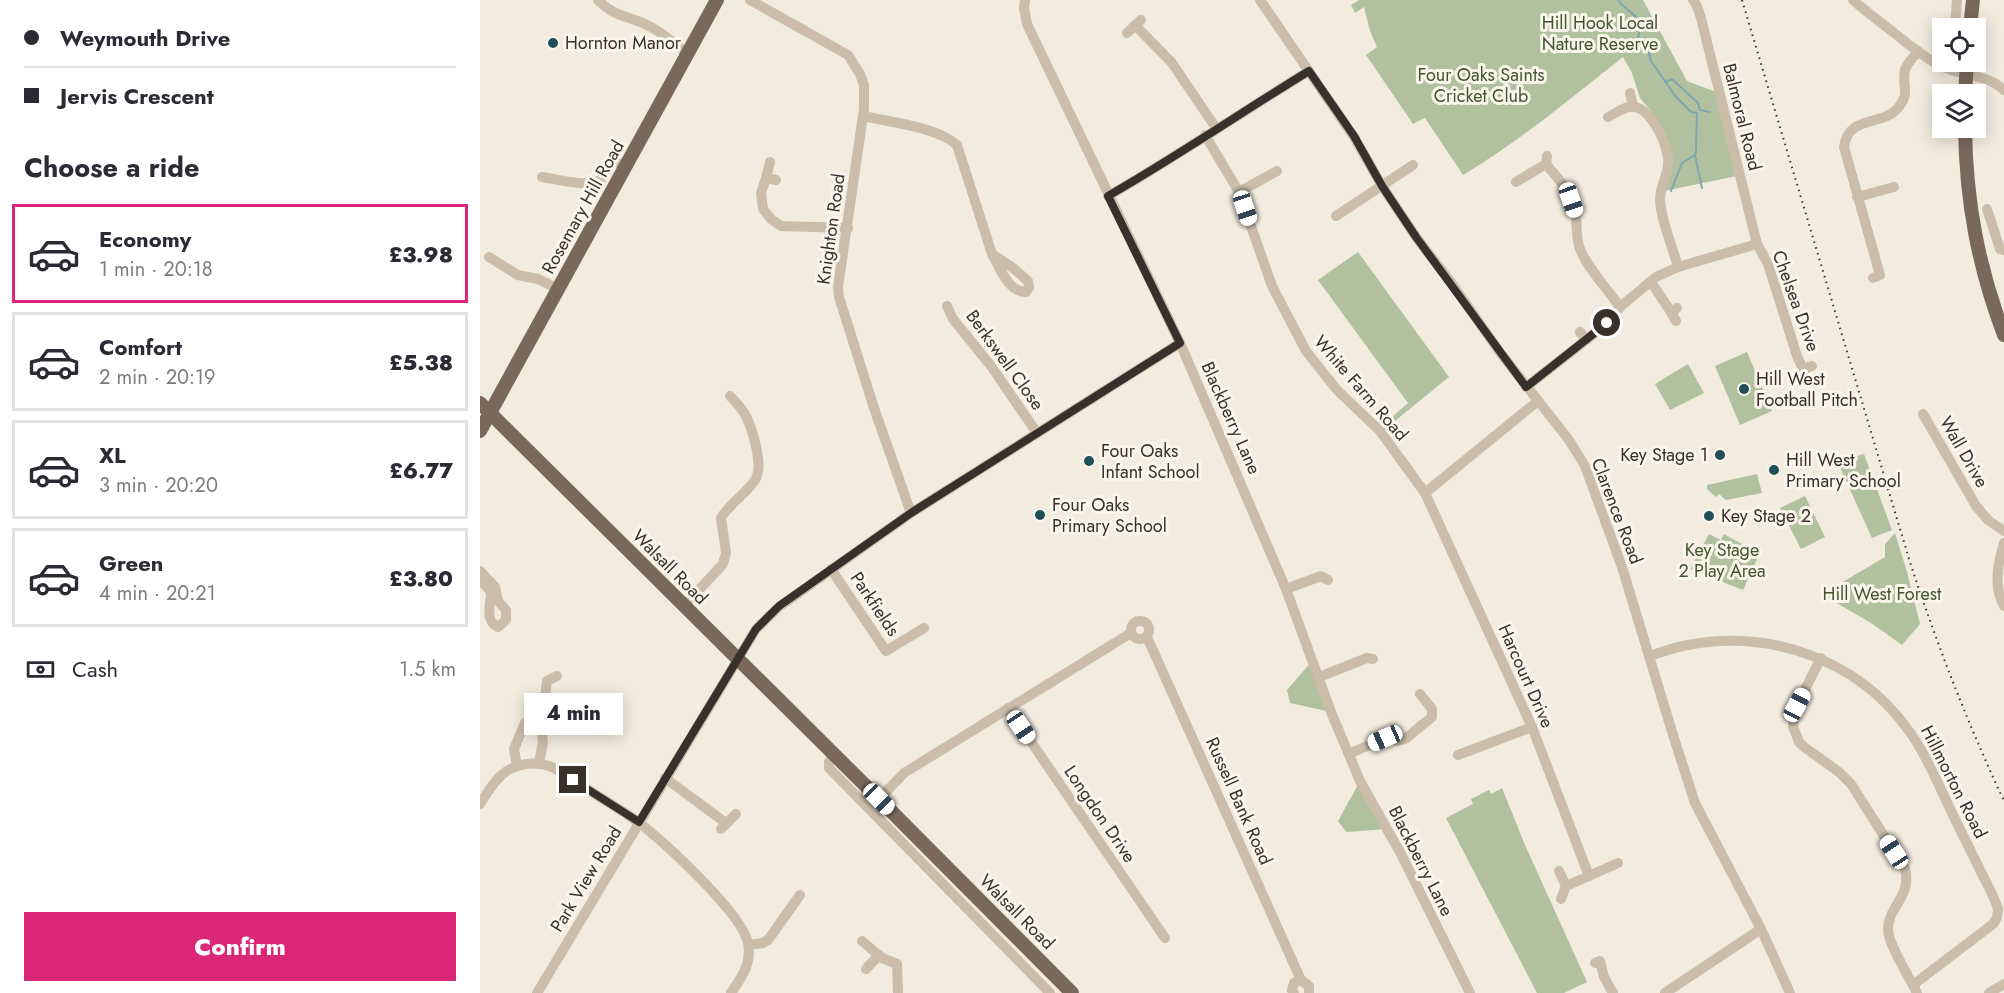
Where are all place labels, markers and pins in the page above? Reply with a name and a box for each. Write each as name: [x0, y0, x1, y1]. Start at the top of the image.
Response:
place label: Hornton Manor: [565, 30, 682, 56]
marker: Hornton Manor: [546, 36, 560, 50]
place label: Hill West Football Pitch: [1756, 366, 1858, 413]
marker: Hill West Football Pitch: [1737, 382, 1751, 396]
place label: Four Oaks Infant School: [1101, 438, 1200, 485]
place label: Key Stage 1: [1620, 442, 1708, 468]
place label: Hill West Primary School: [1786, 447, 1901, 494]
marker: Key Stage 1: [1713, 448, 1727, 462]
marker: Four Oaks Infant School: [1082, 454, 1096, 468]
marker: Hill West Primary School: [1767, 463, 1781, 477]
place label: Four Oaks Primary School: [1052, 492, 1167, 539]
place label: Key Stage 2: [1721, 503, 1811, 529]
marker: Four Oaks Primary School: [1033, 508, 1047, 522]
marker: Key Stage 2: [1702, 509, 1716, 523]

